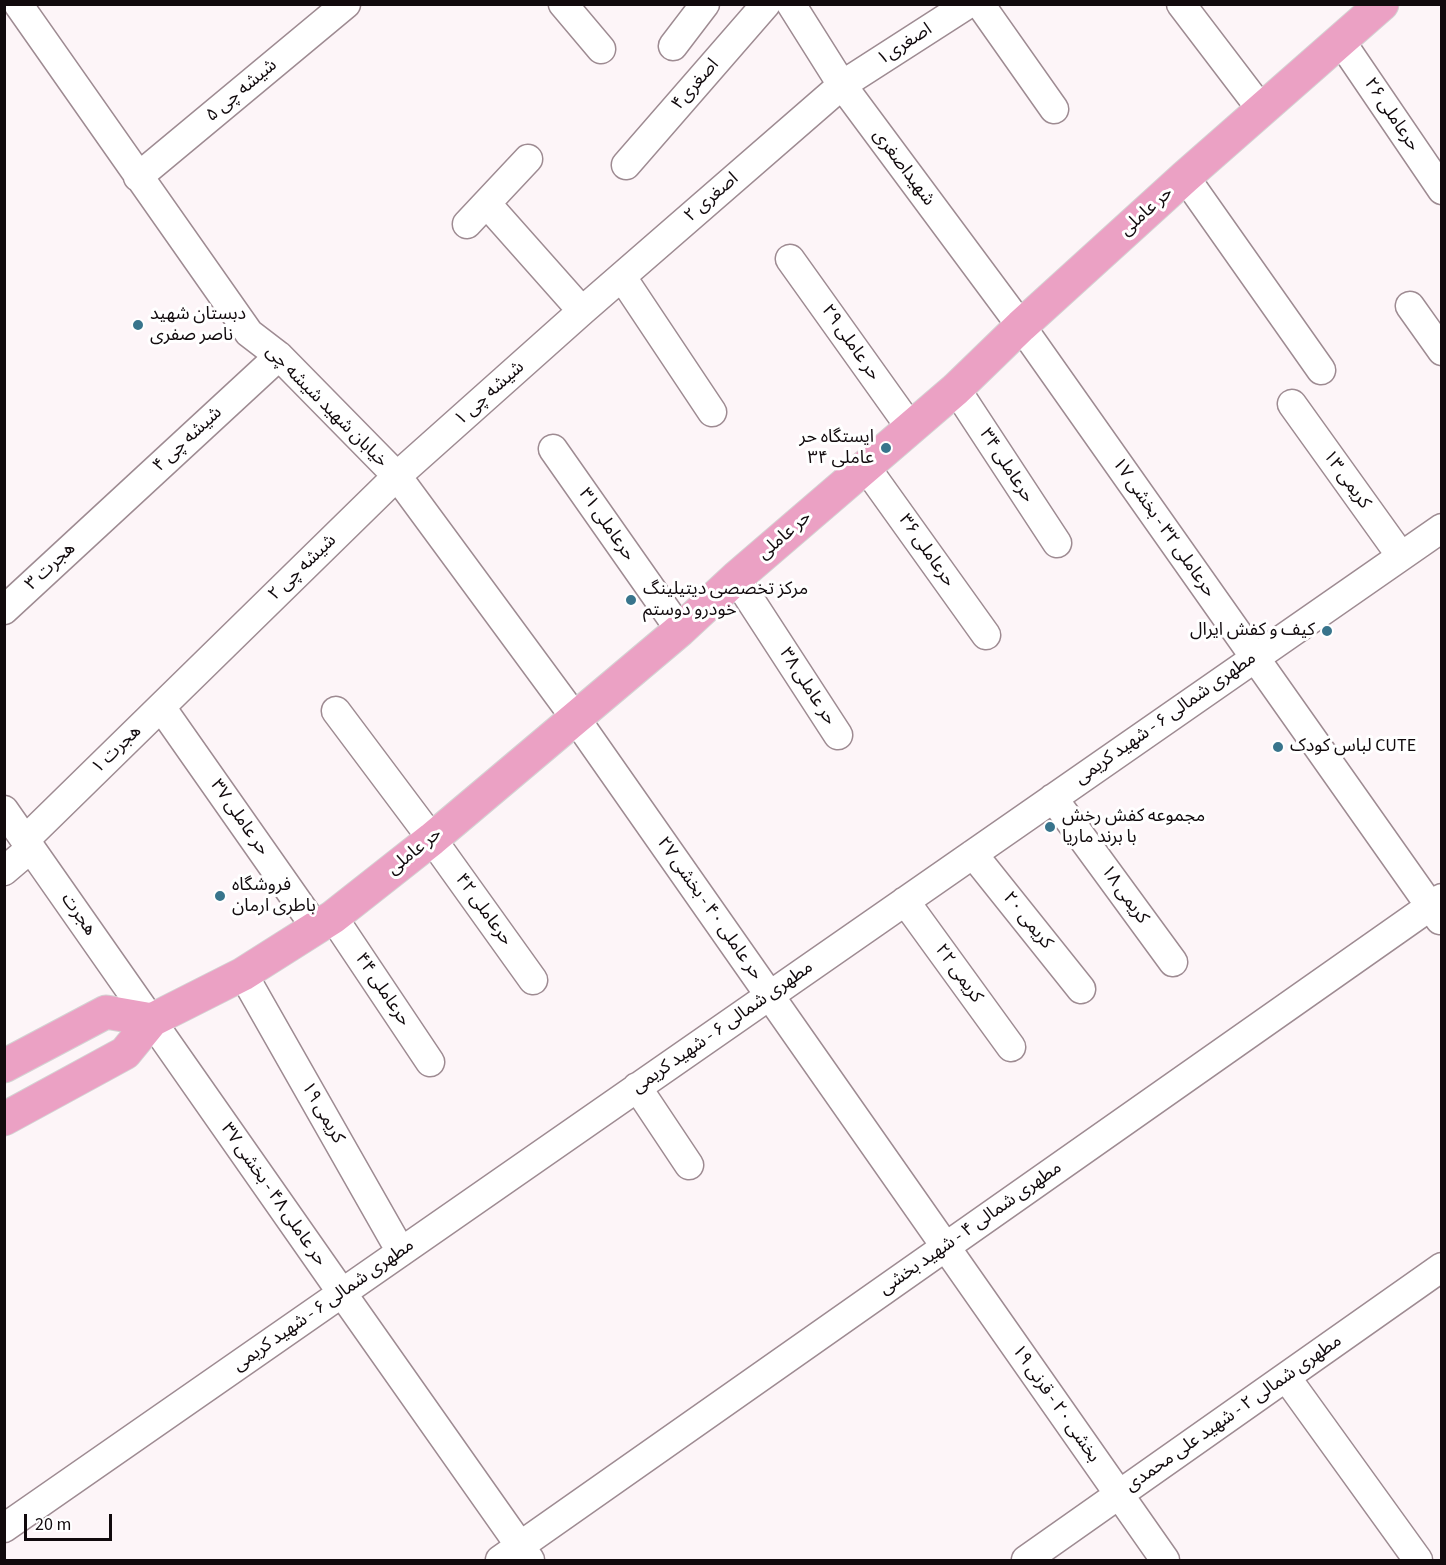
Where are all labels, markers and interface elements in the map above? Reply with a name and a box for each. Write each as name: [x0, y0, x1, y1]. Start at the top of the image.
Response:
street label: اصغری۱: [874, 19, 936, 71]
street label: شیشه چی ۵: [202, 55, 282, 127]
street label: اصغری۴: [668, 55, 724, 115]
street label: حرعاملی ۲۶: [1359, 74, 1423, 156]
street label: شهیداصغری: [867, 125, 939, 211]
street label: اصغری ۲: [681, 169, 743, 227]
street label: حر عاملی: [1116, 183, 1178, 241]
street label: حر عاملی ۲۹: [816, 301, 884, 385]
place label: دبستان شهید ناصر صفری: [150, 304, 246, 346]
marker: دبستان شهید ناصر صفری: [131, 318, 145, 332]
street label: خیابان شهید شیشه چی: [260, 341, 392, 473]
street label: شیشه چی ۱: [451, 357, 529, 431]
street label: شیشه چی ۴: [149, 403, 227, 477]
street label: حرعاملی ۳۴: [974, 425, 1038, 507]
place label: ایستگاه حر عاملی ۳۴: [799, 427, 874, 470]
marker: ایستگاه حر عاملی ۳۴: [879, 441, 893, 455]
street label: کریمی ۱۳: [1318, 446, 1374, 514]
street label: حرعاملی ۳۲ - بخشی ۱۷: [1107, 454, 1219, 602]
street label: حرعاملی ۳۱: [573, 484, 639, 566]
street label: حر عاملی: [754, 507, 816, 565]
street label: حرعاملی ۳۶: [893, 510, 959, 592]
street label: شیشه چی ۲: [264, 530, 342, 606]
street label: هجرت ۳: [21, 538, 81, 596]
place label: مرکز تخصصی دیتیلینگ خودرو دوستم: [643, 579, 808, 622]
marker: مرکز تخصصی دیتیلینگ خودرو دوستم: [624, 593, 638, 607]
place label: کیف و کفش ایرال: [1190, 620, 1315, 642]
marker: کیف و کفش ایرال: [1320, 624, 1334, 638]
street label: حر عاملی ۳۸: [774, 644, 840, 730]
street label: مطهری شمالی ۶ - شهید کریمی: [1071, 648, 1261, 790]
street label: هجرت ۱: [88, 721, 146, 779]
place label: لباس کودک CUTE: [1290, 736, 1416, 758]
marker: لباس کودک CUTE: [1271, 740, 1285, 754]
street label: حر عاملی ۳۷: [205, 776, 273, 860]
place label: مجموعه کفش رخش با برند ماریا: [1062, 806, 1205, 848]
marker: مجموعه کفش رخش با برند ماریا: [1043, 820, 1057, 834]
street label: حر عاملی: [383, 824, 447, 880]
street label: حر عاملی ۴۰ - بخشی ۲۷: [651, 833, 767, 985]
street label: کریمی ۱۸: [1096, 861, 1152, 929]
street label: حرعاملی ۴۲: [450, 870, 516, 950]
place label: فروشگاه باطری ارمان: [232, 875, 316, 918]
street label: کریمی ۲۰: [997, 888, 1057, 954]
marker: فروشگاه باطری ارمان: [213, 889, 227, 903]
street label: هجرت: [56, 890, 100, 940]
street label: کریمی ۲۲: [930, 940, 986, 1008]
street label: حرعاملی ۴۴: [350, 949, 414, 1031]
street label: مطهری شمالی ۶ - شهید کریمی: [628, 957, 818, 1099]
street label: کریمی ۱۹: [296, 1078, 348, 1148]
street label: حر عاملی ۴۸ - بخشی ۳۷: [215, 1119, 331, 1271]
street label: مطهری شمالی ۴ - شهید بخشی: [875, 1158, 1067, 1300]
street label: مطهری شمالی ۶ - شهید کریمی: [229, 1235, 419, 1377]
street label: مطهری شمالی ۲ - شهید علی محمدی: [1122, 1331, 1346, 1497]
street label: بخشی ۲۰ - قرنی ۱۹: [1006, 1341, 1104, 1467]
scale bar: [27, 1502, 116, 1540]
text: 20 m: [35, 1512, 71, 1537]

